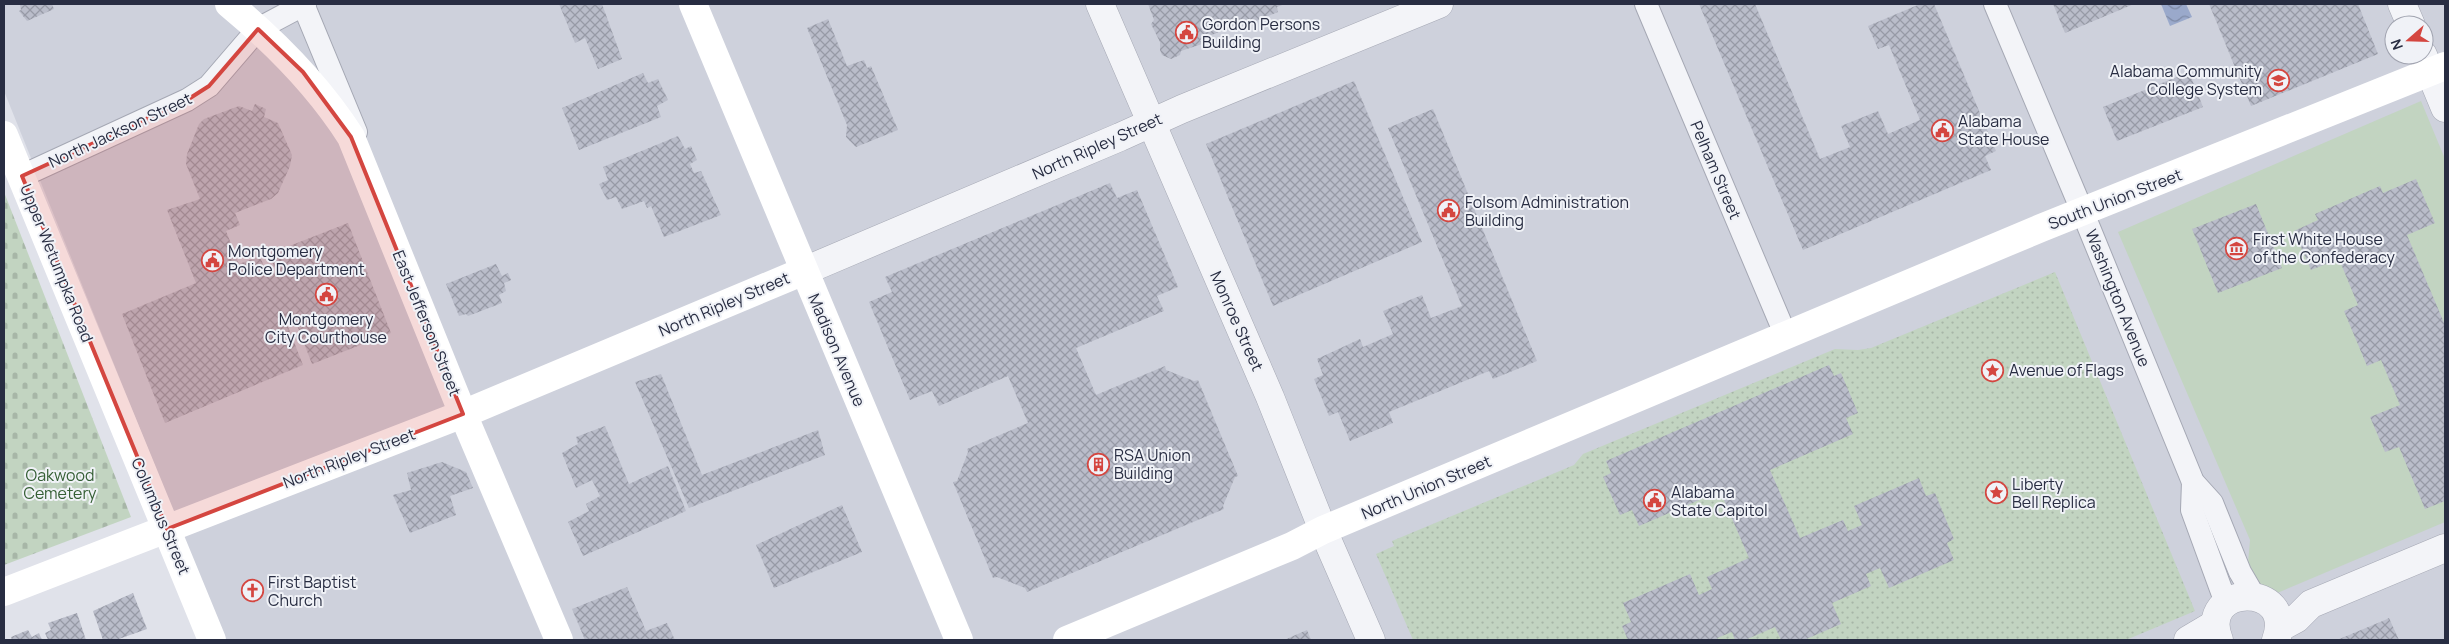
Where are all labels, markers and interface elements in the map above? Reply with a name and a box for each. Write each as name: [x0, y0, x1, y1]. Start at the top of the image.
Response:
place label: Gordon Persons Building: [1202, 13, 1320, 53]
north arrow: [2384, 15, 2434, 65]
public building icon: Gordon Persons Building: [1174, 21, 1198, 45]
text: N: [2386, 37, 2407, 53]
place label: Alabama Community College System: [2110, 60, 2263, 100]
school or university icon: Alabama Community College System: [2266, 68, 2290, 92]
street label: North Jackson Street: [45, 87, 195, 173]
street label: North Ripley Street: [1029, 107, 1165, 185]
place label: Alabama State House: [1958, 110, 2049, 150]
street label: Pelham Street: [1685, 117, 1747, 223]
public building icon: Alabama State House: [1930, 118, 1954, 142]
street label: South Union Street: [2045, 163, 2185, 235]
street label: Upper Wetumpka Road: [15, 181, 99, 345]
place label: Folsom Administration Building: [1465, 191, 1629, 231]
public building icon: Folsom Administration Building: [1437, 199, 1461, 223]
street label: Washington Avenue: [2080, 226, 2156, 370]
place label: First White House of the Confederacy: [2253, 228, 2396, 268]
museum icon: First White House of the Confederacy: [2225, 236, 2249, 260]
place label: Montgomery Police Department: [228, 240, 365, 280]
street label: East Jefferson Street: [388, 247, 466, 399]
public building icon: Montgomery Police Department: [200, 248, 224, 272]
street label: North Ripley Street: [655, 266, 793, 342]
street label: Monroe Street: [1205, 268, 1269, 374]
public building icon: Montgomery City Courthouse: [314, 283, 338, 307]
street label: Madison Avenue: [803, 290, 871, 410]
place label: Montgomery City Courthouse: [265, 308, 387, 348]
place icon: Avenue of Flags: [1981, 358, 2005, 382]
place label: Avenue of Flags: [2009, 359, 2124, 381]
street label: North Ripley Street: [280, 423, 418, 493]
place label: RSA Union Building: [1114, 444, 1191, 484]
street label: North Union Street: [1358, 450, 1494, 524]
building icon: RSA Union Building: [1086, 452, 1110, 476]
street label: Columbus Street: [126, 454, 196, 578]
park label: Oakwood Cemetery: [24, 464, 97, 504]
place label: Liberty Bell Replica: [2012, 473, 2096, 513]
place label: Alabama State Capitol: [1671, 481, 1768, 521]
place icon: Liberty Bell Replica: [1984, 481, 2008, 505]
public building icon: Alabama State Capitol: [1643, 489, 1667, 513]
place label: First Baptist Church: [268, 571, 356, 611]
church icon: First Baptist Church: [240, 579, 264, 603]

